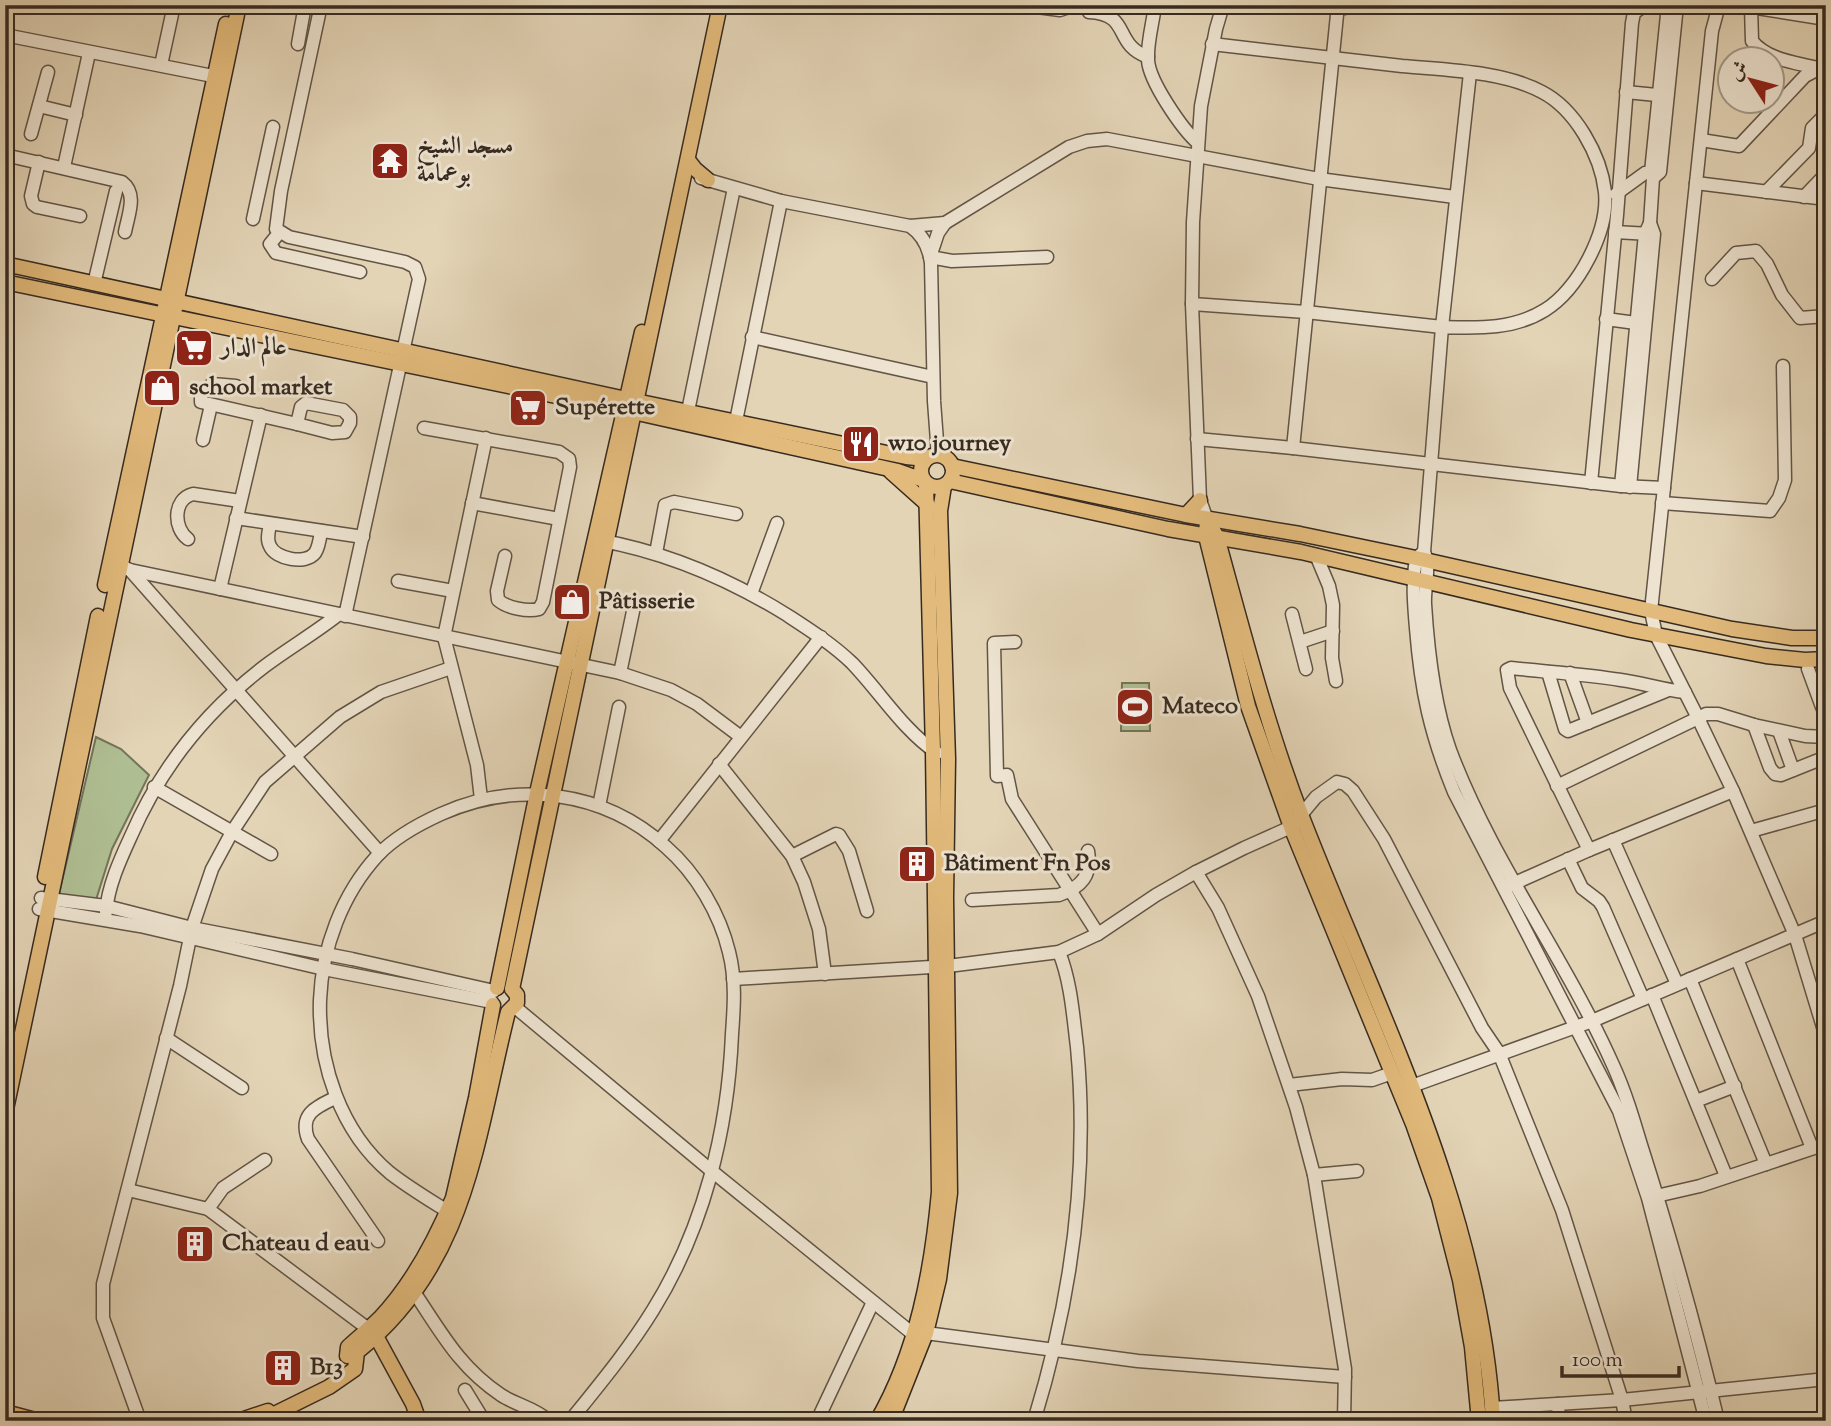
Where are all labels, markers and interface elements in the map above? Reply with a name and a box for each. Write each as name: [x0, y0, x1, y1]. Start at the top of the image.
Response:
north arrow: [1716, 46, 1786, 116]
text: ش: [1723, 56, 1756, 87]
place label: مسجد الشيخ بوعمامة: [417, 130, 513, 192]
temple icon: مسجد الشيخ بوعمامة: [369, 140, 411, 182]
supermarket icon: عالم الدار: [173, 327, 215, 369]
place label: عالم الدار: [218, 331, 287, 367]
shop icon: school market: [141, 367, 183, 409]
place label: school market: [189, 371, 333, 405]
supermarket icon: Supérette: [507, 387, 549, 429]
place label: Supérette: [555, 391, 655, 425]
restaurant icon: w10 journey: [840, 423, 882, 465]
place label: w10 journey: [888, 427, 1011, 461]
shop icon: Pâtisserie: [551, 581, 593, 623]
place label: Pâtisserie: [599, 585, 695, 619]
sports icon: Mateco: [1114, 686, 1156, 728]
place label: Mateco: [1162, 690, 1238, 724]
building icon: Bâtiment Fn Pos: [896, 843, 938, 885]
place label: Bâtiment Fn Pos: [944, 847, 1110, 881]
building icon: Chateau d eau: [174, 1223, 216, 1265]
place label: Chateau d eau: [222, 1227, 370, 1261]
scale bar: [1562, 1335, 1679, 1379]
text: 100 m: [1572, 1346, 1623, 1376]
building icon: B13: [262, 1347, 304, 1389]
place label: B13: [310, 1351, 343, 1385]

